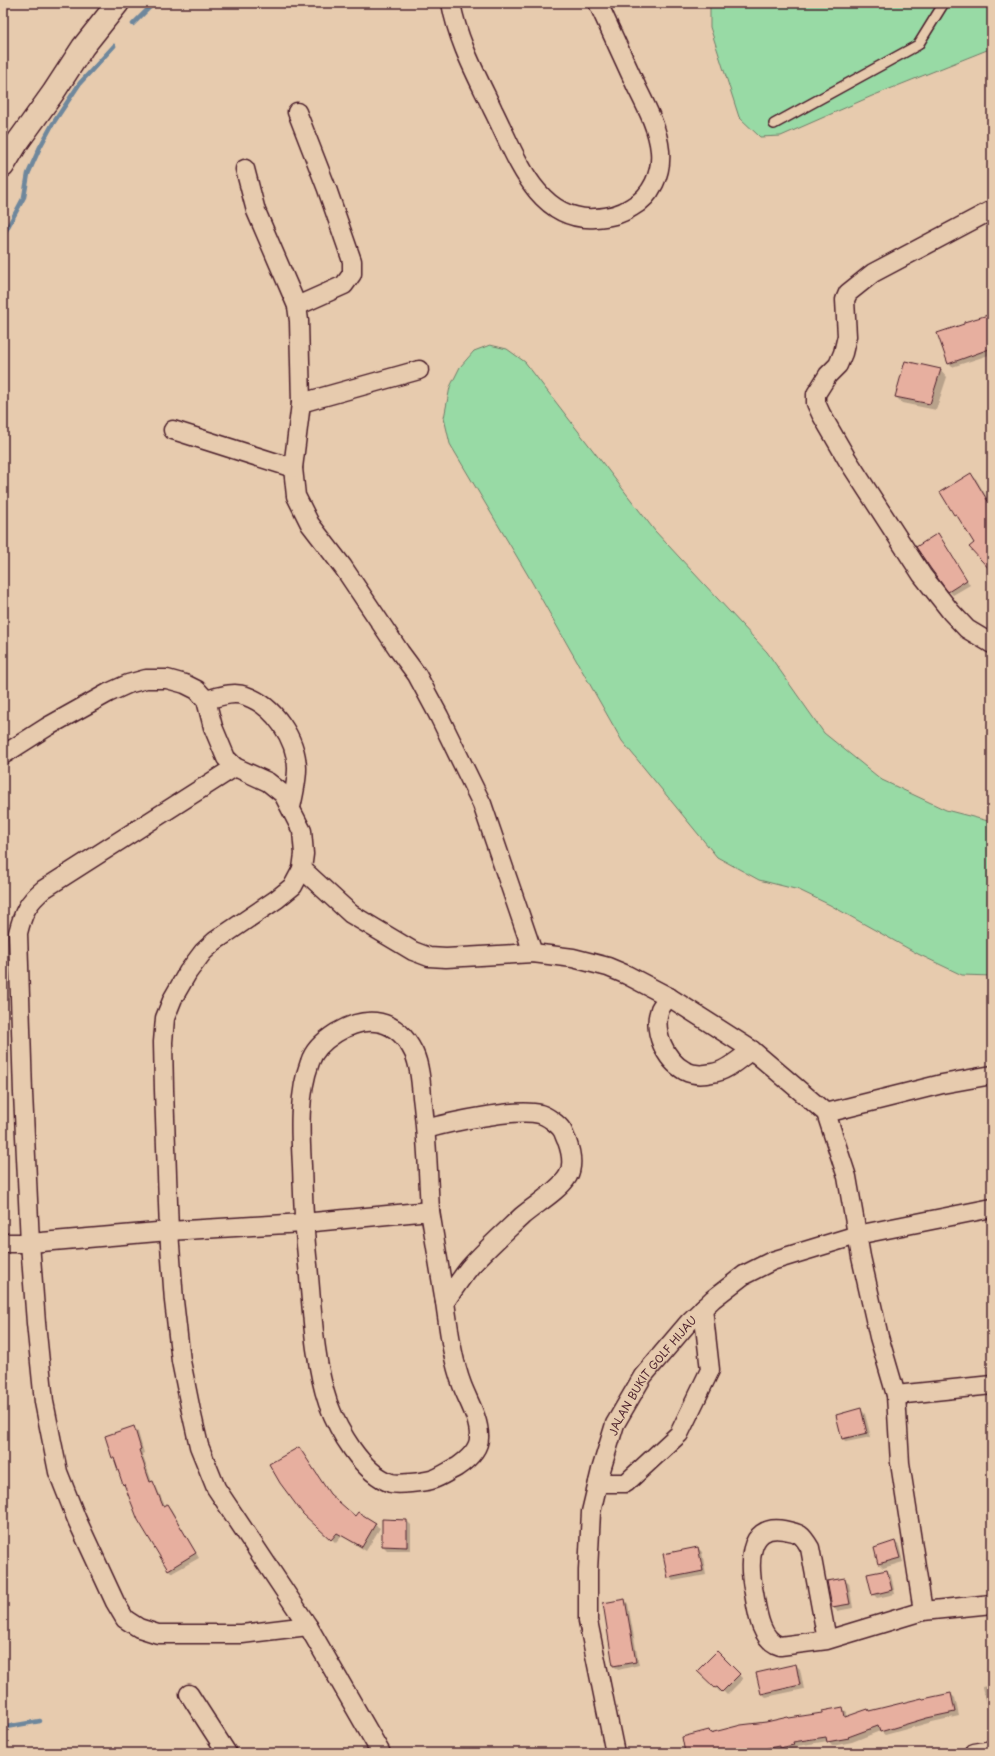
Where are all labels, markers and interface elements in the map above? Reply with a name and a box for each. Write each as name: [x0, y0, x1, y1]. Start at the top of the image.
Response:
street label: JALAN BUKIT GOLF HIJAU: [604, 1311, 700, 1437]

